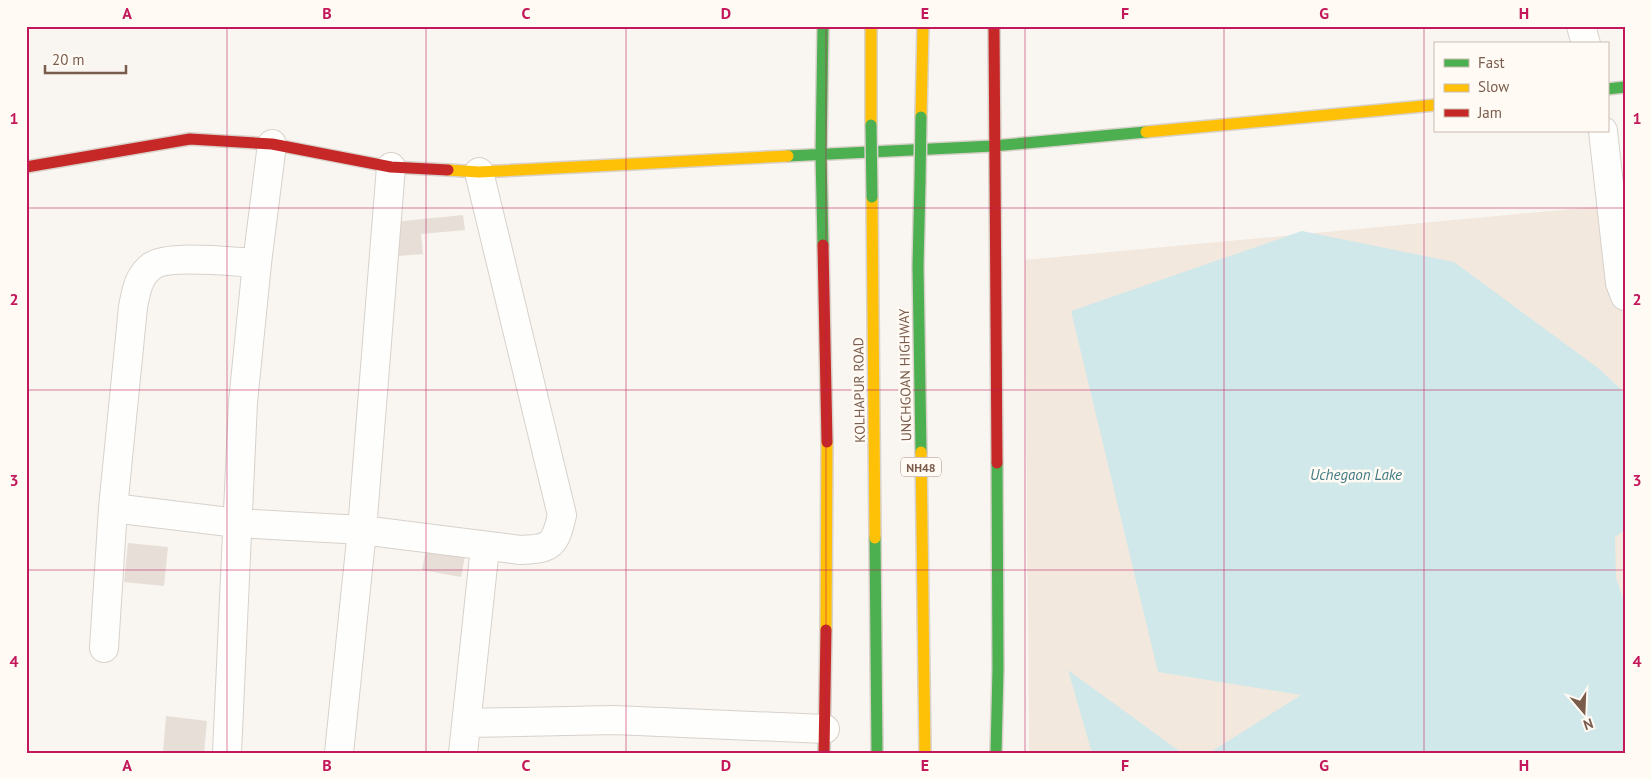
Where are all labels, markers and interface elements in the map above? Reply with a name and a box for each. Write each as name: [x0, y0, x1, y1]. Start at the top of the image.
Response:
text: A: [122, 3, 132, 23]
text: B: [322, 3, 332, 23]
text: C: [522, 3, 531, 23]
text: D: [721, 3, 731, 23]
text: E: [921, 3, 929, 23]
text: F: [1121, 3, 1129, 23]
text: G: [1319, 3, 1329, 23]
text: H: [1519, 3, 1529, 23]
scale bar: [45, 42, 126, 74]
legend: [1434, 42, 1608, 132]
text: 20 m: [52, 50, 85, 69]
text: Fast: [1478, 53, 1505, 72]
text: Slow: [1478, 77, 1509, 96]
text: Jam: [1477, 103, 1502, 122]
text: 1: [9, 108, 19, 128]
text: 1: [1632, 108, 1642, 128]
text: 2: [9, 289, 19, 309]
text: 2: [1632, 289, 1642, 309]
street label: UNCHGOAN HIGHWAY: [895, 308, 915, 442]
street label: KOLHAPUR ROAD: [849, 337, 869, 443]
road number: NH48: [901, 458, 941, 477]
water label: Uchegaon Lake: [1310, 465, 1402, 484]
text: 3: [9, 470, 19, 490]
text: 3: [1632, 470, 1642, 490]
text: 4: [9, 651, 19, 671]
text: 4: [1632, 651, 1642, 671]
north arrow: [1558, 686, 1608, 736]
text: N: [1581, 714, 1596, 734]
text: A: [122, 755, 132, 775]
text: B: [322, 755, 332, 775]
text: C: [522, 755, 531, 775]
text: D: [721, 755, 731, 775]
text: E: [921, 755, 929, 775]
text: F: [1121, 755, 1129, 775]
text: G: [1319, 755, 1329, 775]
text: H: [1519, 755, 1529, 775]

